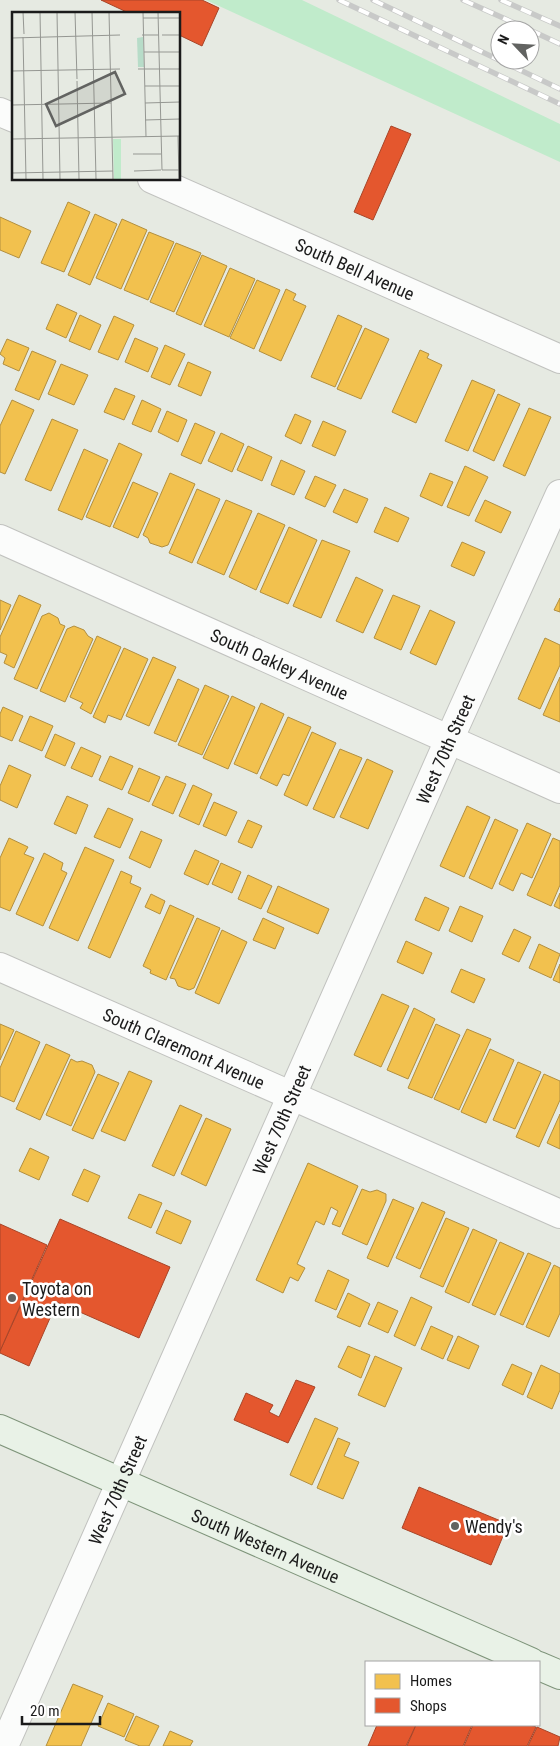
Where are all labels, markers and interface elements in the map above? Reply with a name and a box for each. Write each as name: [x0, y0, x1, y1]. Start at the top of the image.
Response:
inset map: [12, 12, 180, 180]
north arrow: [490, 20, 540, 70]
text: N: [494, 32, 512, 47]
street label: South Bell Avenue: [292, 233, 418, 304]
street label: South Oakley Avenue: [207, 624, 352, 704]
street label: West 70th Street: [412, 691, 479, 807]
street label: South Claremont Avenue: [100, 1003, 268, 1093]
street label: West 70th Street: [248, 1061, 315, 1178]
place label: Toyota on Western: [22, 1278, 92, 1320]
marker: Toyota on Western: [6, 1292, 18, 1304]
street label: West 70th Street: [84, 1432, 151, 1548]
street label: South Western Avenue: [188, 1504, 343, 1587]
place label: Wendy's: [465, 1516, 523, 1537]
marker: Wendy's: [449, 1520, 461, 1532]
legend: [365, 1661, 540, 1726]
text: Homes: [410, 1672, 452, 1690]
scale bar: [22, 1694, 100, 1726]
text: Shops: [410, 1697, 447, 1715]
text: 20 m: [30, 1702, 60, 1720]

